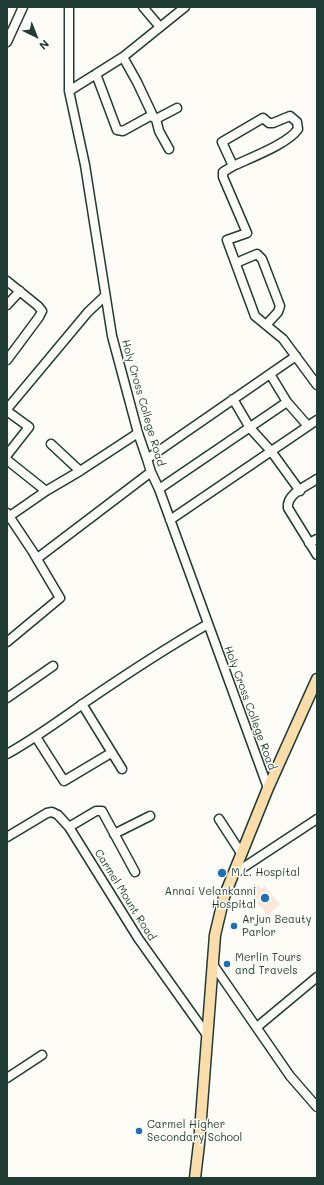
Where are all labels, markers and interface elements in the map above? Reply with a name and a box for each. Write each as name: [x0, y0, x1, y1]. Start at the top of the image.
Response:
north arrow: [16, 16, 56, 56]
text: N: [36, 37, 53, 53]
street label: Holy Cross College Road: [119, 338, 167, 468]
street label: Holy Cross College Road: [221, 644, 279, 772]
street label: Carmel Mount Road: [92, 847, 158, 943]
place label: M.L. Hospital: [231, 866, 300, 880]
marker: M.L. Hospital: [216, 867, 228, 879]
place label: Annai Velankanni Hospital: [165, 885, 256, 911]
marker: Annai Velankanni Hospital: [259, 892, 271, 904]
place label: Arjun Beauty Parlor: [242, 913, 312, 939]
marker: Arjun Beauty Parlor: [229, 921, 239, 931]
place label: Merlin Tours and Travels: [235, 951, 301, 977]
marker: Merlin Tours and Travels: [222, 959, 232, 969]
place label: Carmel Higher Secondary School: [147, 1118, 242, 1144]
marker: Carmel Higher Secondary School: [134, 1126, 144, 1136]

